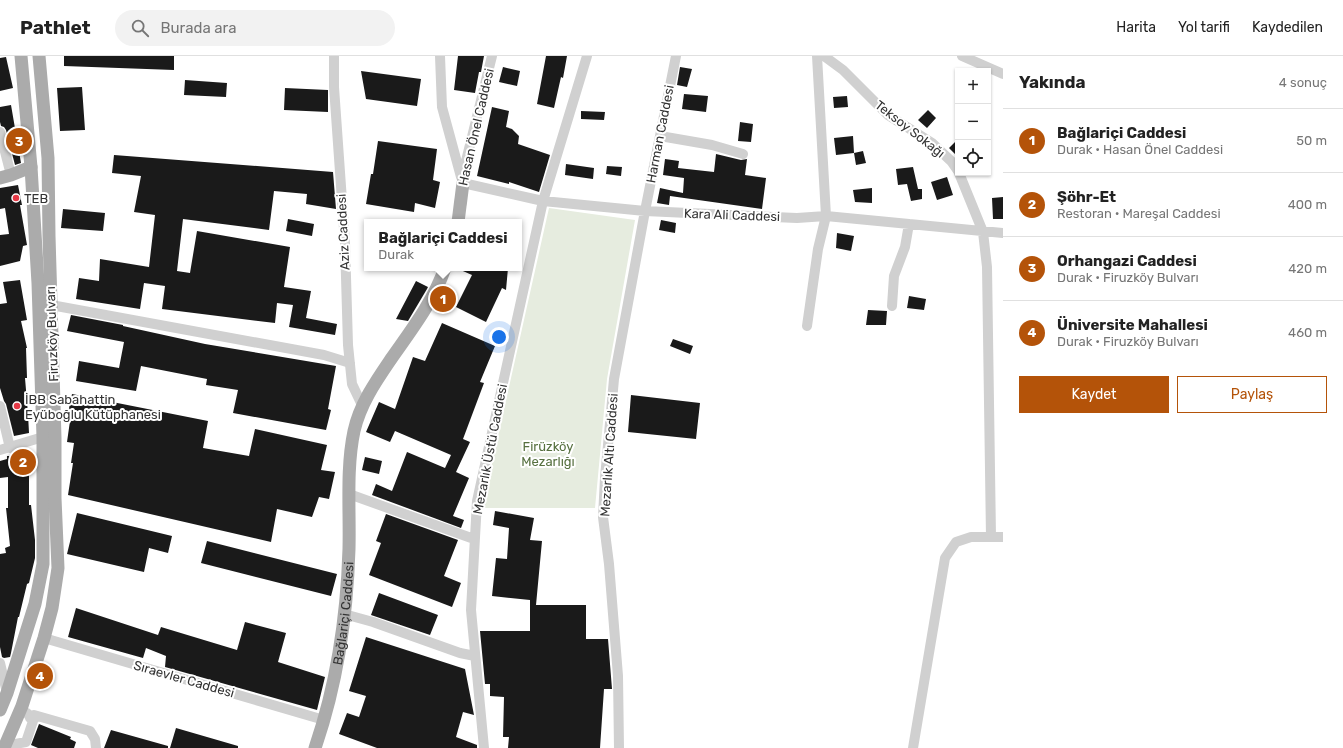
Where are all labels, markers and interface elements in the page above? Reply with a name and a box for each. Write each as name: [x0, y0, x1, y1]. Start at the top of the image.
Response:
search box: [115, 10, 395, 46]
text: Pathlet: [20, 16, 91, 39]
icon: search: [129, 17, 151, 39]
text: Burada ara: [161, 19, 236, 37]
text: Harita: [1116, 19, 1156, 36]
text: Yol tarifi: [1178, 19, 1230, 36]
text: Kaydedilen: [1252, 19, 1323, 36]
street label: Hasan Önel Caddesi: [455, 67, 497, 187]
map controls: [955, 68, 991, 176]
button: +: [955, 68, 991, 104]
text: Yakında: [1019, 72, 1085, 92]
text: 4 sonuç: [1279, 75, 1327, 90]
street label: Harman Caddesi: [643, 84, 677, 184]
street label: Teksoy Sokağı: [872, 97, 948, 162]
button: −: [955, 104, 991, 140]
text: Bağlariçi Caddesi: [1057, 124, 1186, 142]
pin: 3: [6, 126, 32, 156]
text: 1: [1029, 133, 1035, 148]
text: 50 m: [1296, 133, 1327, 148]
button: locate: [955, 140, 991, 176]
text: Durak · Hasan Önel Caddesi: [1057, 142, 1223, 157]
text: Şöhr-Et: [1057, 188, 1116, 206]
place label: TEB: [24, 191, 48, 206]
marker: TEB: [11, 193, 21, 203]
street label: Aziz Caddesi: [334, 193, 352, 271]
text: 2: [1028, 197, 1036, 212]
text: 400 m: [1288, 197, 1327, 212]
street label: Kara Ali Caddesi: [684, 206, 780, 224]
text: Restoran · Mareşal Caddesi: [1057, 206, 1221, 221]
popup: [364, 219, 522, 271]
text: Bağlariçi Caddesi: [378, 229, 508, 247]
text: Durak: [378, 247, 414, 262]
text: Orhangazi Caddesi: [1057, 252, 1197, 270]
text: 3: [1028, 261, 1036, 276]
text: 420 m: [1288, 261, 1327, 276]
text: Durak · Firuzköy Bulvarı: [1057, 270, 1199, 285]
pin: 1: [430, 284, 456, 314]
street label: Firuzköy Bulvarı: [43, 286, 61, 382]
text: Üniversite Mahallesi: [1057, 316, 1208, 334]
text: 4: [1028, 325, 1036, 340]
text: 460 m: [1288, 325, 1327, 340]
your location: [489, 327, 509, 347]
text: Durak · Firuzköy Bulvarı: [1057, 334, 1199, 349]
button: Kaydet: [1019, 376, 1169, 413]
button: Paylaş: [1177, 376, 1327, 413]
street label: Mezarlık Üstü Caddesi: [470, 383, 510, 515]
place label: İBB Sabahattin Eyüboğlu Kütüphanesi: [25, 392, 161, 423]
street label: Mezarlık Altı Caddesi: [597, 393, 621, 517]
marker: İBB Sabahattin Eyüboğlu Kütüphanesi: [12, 401, 22, 411]
park label: Firüzköy Mezarlığı: [521, 439, 575, 470]
pin: 2: [10, 447, 36, 477]
street label: Bağlariçi Caddesi: [329, 561, 356, 666]
street label: Sıraevler Caddesi: [132, 657, 236, 701]
pin: 4: [27, 661, 53, 691]

